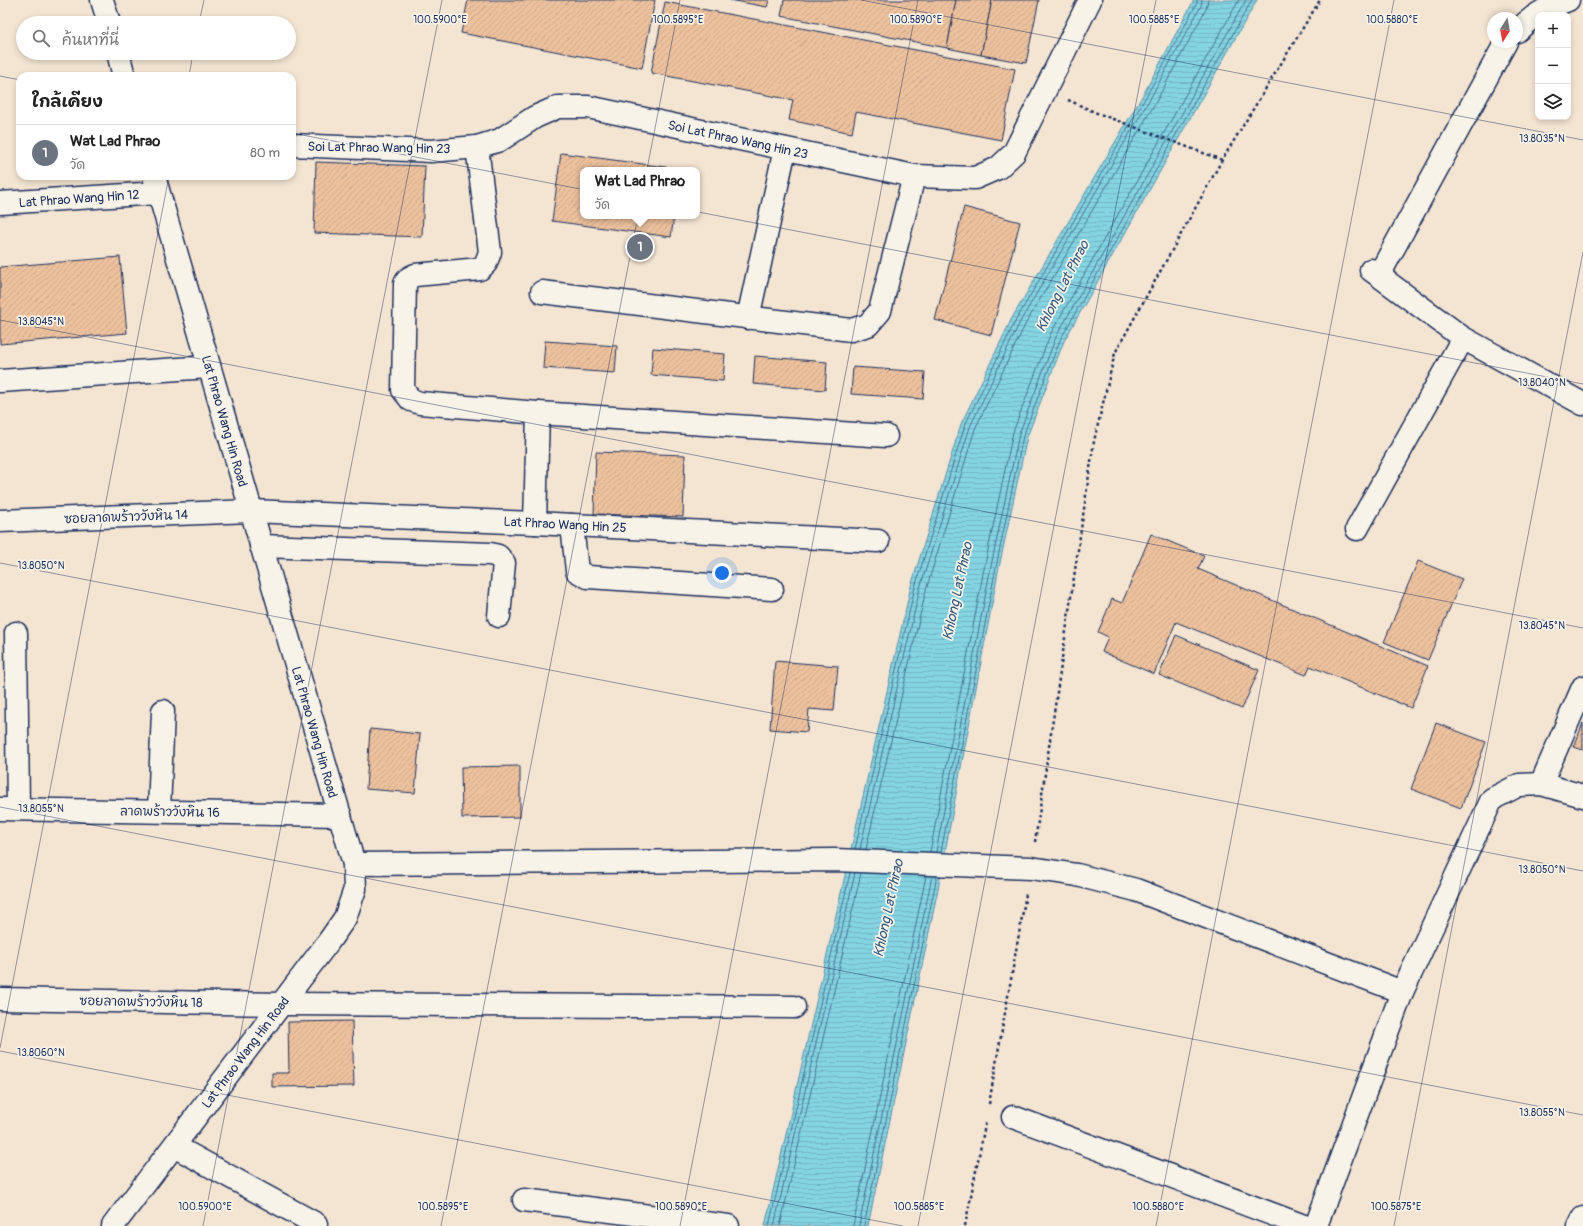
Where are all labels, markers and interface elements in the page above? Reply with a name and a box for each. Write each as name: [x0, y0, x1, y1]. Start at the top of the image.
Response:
north arrow: [1487, 12, 1523, 48]
map controls: [1535, 12, 1571, 120]
button: +: [1535, 12, 1571, 48]
text: 100.5900°E: [413, 14, 467, 26]
text: 100.5895°E: [653, 14, 703, 26]
text: 100.5890°E: [890, 14, 942, 26]
text: 100.5885°E: [1129, 14, 1179, 26]
text: 100.5880°E: [1366, 14, 1418, 26]
search box: [16, 16, 296, 60]
icon: search: [30, 27, 52, 49]
text: ค้นหาที่นี่: [62, 31, 119, 50]
button: −: [1535, 48, 1571, 84]
button: layers: [1535, 84, 1571, 120]
text: ใกล้เคียง: [32, 91, 103, 112]
street label: Soi Lat Phrao Wang Hin 23: [666, 117, 809, 163]
text: Wat Lad Phrao: [70, 132, 160, 151]
text: 13.8035°N: [1519, 133, 1565, 145]
street label: Soi Lat Phrao Wang Hin 23: [308, 139, 450, 157]
text: 1: [42, 145, 48, 161]
text: 80 m: [250, 145, 280, 161]
text: วัด: [70, 157, 85, 173]
popup: [580, 167, 700, 219]
text: Wat Lad Phrao: [595, 172, 685, 191]
street label: Lat Phrao Wang Hin 12: [18, 187, 140, 211]
text: วัด: [595, 197, 610, 213]
pin: 1: [627, 232, 653, 262]
water label: Khlong Lat Phrao: [1032, 237, 1093, 335]
text: 13.8045°N: [18, 316, 64, 328]
street label: Lat Phrao Wang Hin Road: [198, 354, 250, 489]
text: 13.8040°N: [1518, 377, 1566, 389]
street label: ซอยลาดพร้าววังหิน 14: [64, 506, 189, 527]
street label: Lat Phrao Wang Hin 25: [503, 514, 627, 536]
water label: Khlong Lat Phrao: [939, 539, 976, 642]
text: 13.8050°N: [18, 560, 65, 572]
your location: [712, 563, 732, 583]
text: 13.8045°N: [1519, 620, 1565, 632]
street label: Lat Phrao Wang Hin Road: [288, 665, 340, 800]
street label: ลาดพร้าววังหิน 16: [120, 802, 220, 821]
text: 13.8055°N: [18, 803, 64, 815]
water label: Khlong Lat Phrao: [870, 856, 907, 959]
text: 13.8050°N: [1519, 864, 1566, 876]
street label: ซอยลาดพร้าววังหิน 18: [79, 992, 203, 1011]
street label: Lat Phrao Wang Hin Road: [199, 994, 293, 1112]
text: 13.8060°N: [17, 1047, 65, 1059]
text: 13.8055°N: [1519, 1107, 1565, 1119]
text: 100.5900°E: [178, 1201, 232, 1213]
text: 100.5895°E: [418, 1201, 468, 1213]
text: 100.5890°E: [655, 1201, 707, 1213]
text: 100.5885°E: [894, 1201, 944, 1213]
text: 100.5880°E: [1132, 1201, 1184, 1213]
text: 100.5875°E: [1371, 1201, 1421, 1213]

